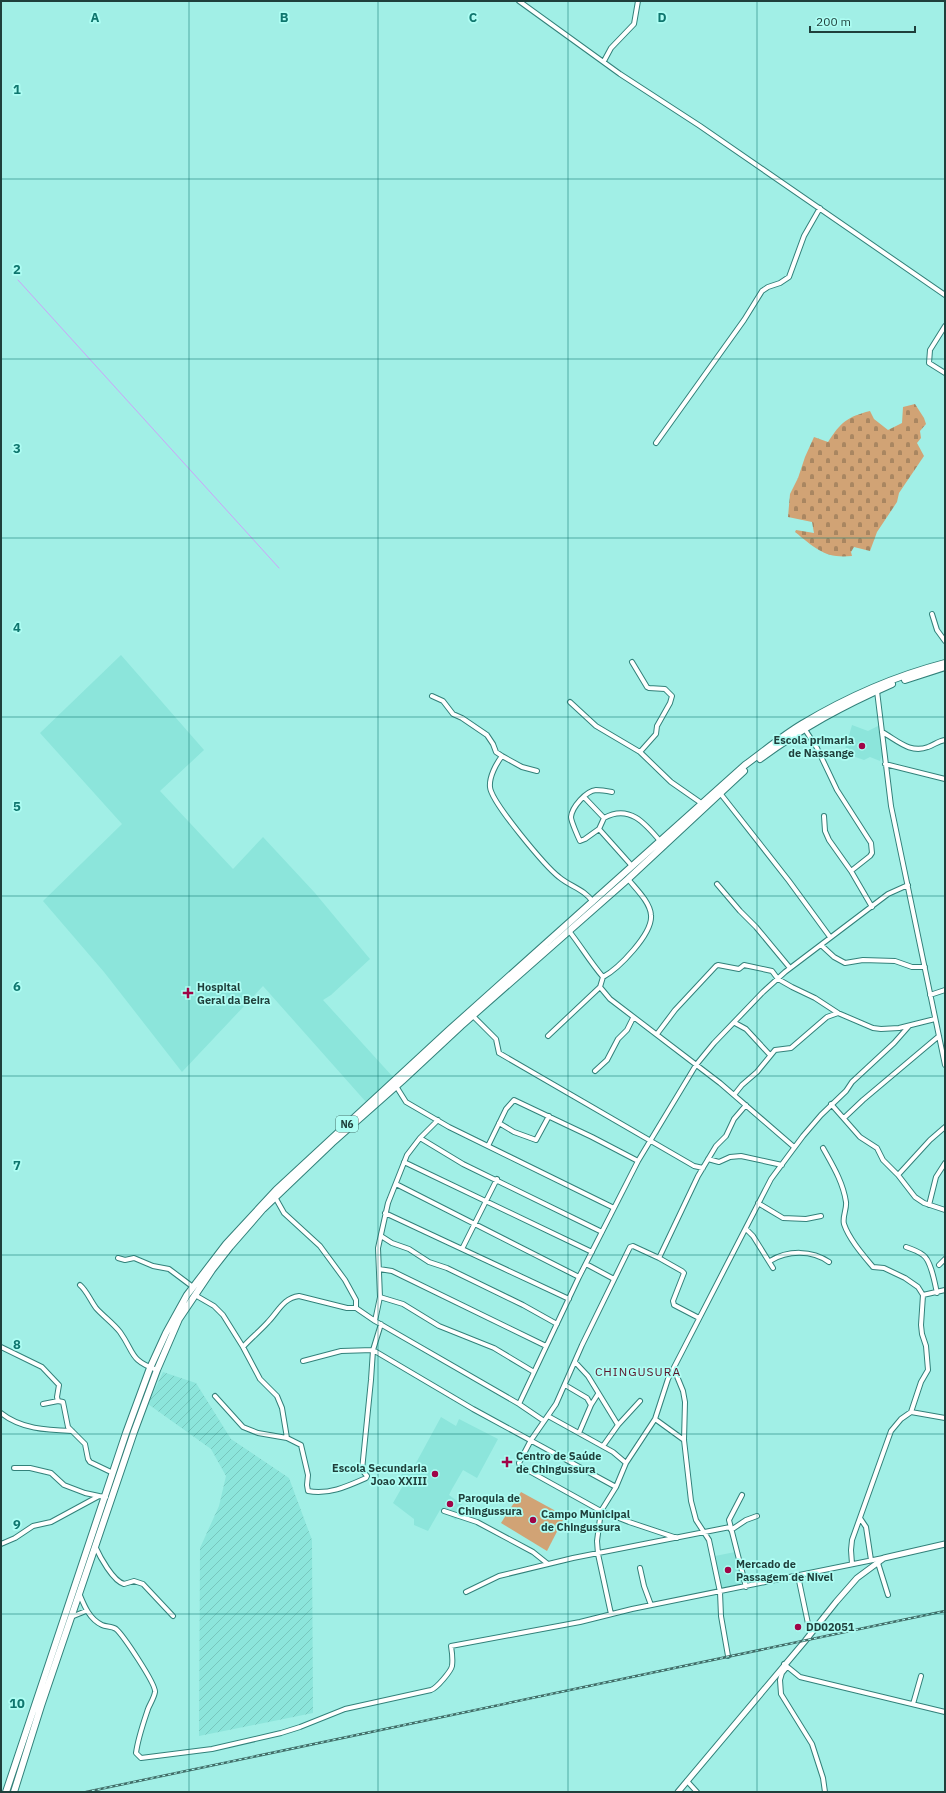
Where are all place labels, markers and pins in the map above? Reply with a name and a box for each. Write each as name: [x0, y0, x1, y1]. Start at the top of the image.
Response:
place label: Escola primaria de Nassange: [774, 733, 854, 760]
marker: Escola primaria de Nassange: [857, 741, 867, 751]
place label: Hospital Geral da Beira: [197, 980, 270, 1007]
marker: Hospital Geral da Beira: [182, 987, 194, 999]
place label: Centro de Saúde de Chingussura: [516, 1449, 601, 1476]
marker: Centro de Saúde de Chingussura: [501, 1456, 513, 1468]
place label: Escola Secundaria Joao XXIII: [332, 1461, 427, 1488]
marker: Escola Secundaria Joao XXIII: [430, 1469, 440, 1479]
place label: Paroquia de Chingussura: [458, 1491, 522, 1518]
marker: Paroquia de Chingussura: [445, 1499, 455, 1509]
place label: Campo Municipal de Chingussura: [541, 1507, 631, 1534]
marker: Campo Municipal de Chingussura: [528, 1515, 538, 1525]
place label: Mercado de Passagem de Nivel: [736, 1557, 834, 1584]
marker: Mercado de Passagem de Nivel: [723, 1565, 733, 1575]
place label: DD02051: [806, 1620, 855, 1634]
marker: DD02051: [793, 1622, 803, 1632]

